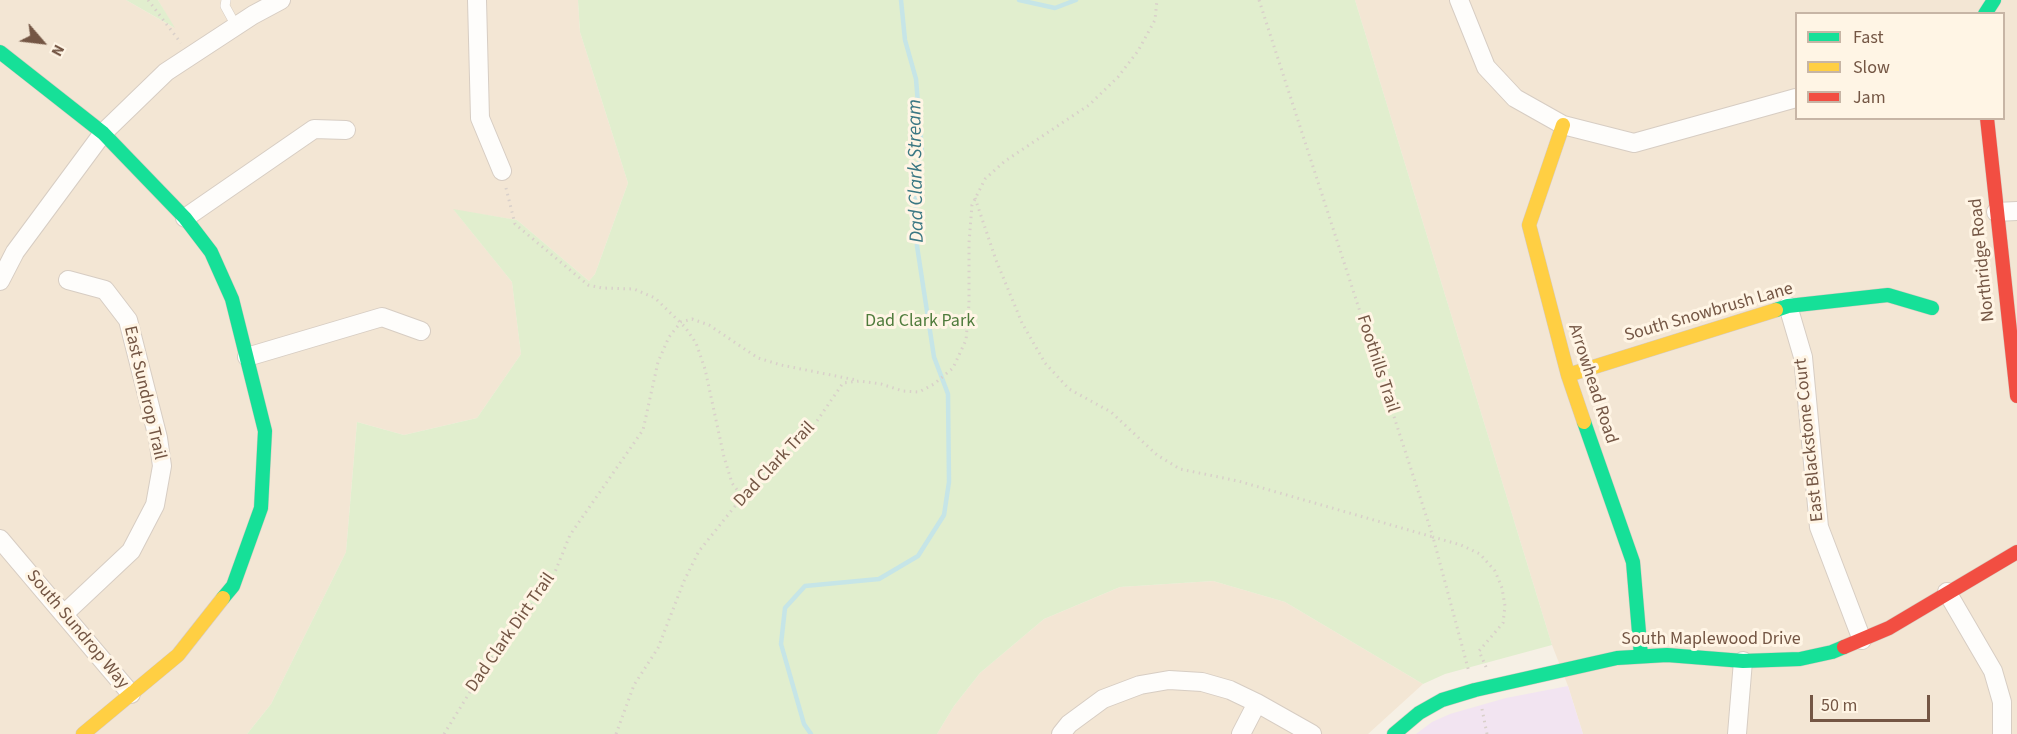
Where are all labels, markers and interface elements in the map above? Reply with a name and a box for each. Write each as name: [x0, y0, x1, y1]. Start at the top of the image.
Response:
north arrow: [12, 12, 72, 72]
legend: [1795, 12, 2005, 120]
text: Fast: [1853, 25, 1884, 50]
text: N: [46, 41, 70, 60]
text: Slow: [1853, 55, 1890, 80]
text: Jam: [1853, 85, 1886, 110]
water label: Dad Clark Stream: [904, 99, 930, 243]
street label: Northridge Road: [1966, 197, 2000, 323]
street label: South Snowbrush Lane: [1622, 279, 1796, 347]
park label: Dad Clark Park: [865, 311, 975, 333]
street label: Foothills Trail: [1351, 313, 1403, 415]
street label: Arrowhead Road: [1562, 321, 1622, 447]
street label: East Sundrop Trail: [118, 324, 170, 462]
street label: East Blackstone Court: [1791, 357, 1829, 523]
street label: Dad Clark Trail: [730, 418, 820, 512]
street label: South Sundrop Way: [21, 566, 133, 694]
street label: Dad Clark Dirt Trail: [462, 569, 560, 697]
street label: South Maplewood Drive: [1621, 629, 1801, 651]
scale bar: [1813, 683, 1933, 721]
text: 50 m: [1821, 693, 1857, 718]

